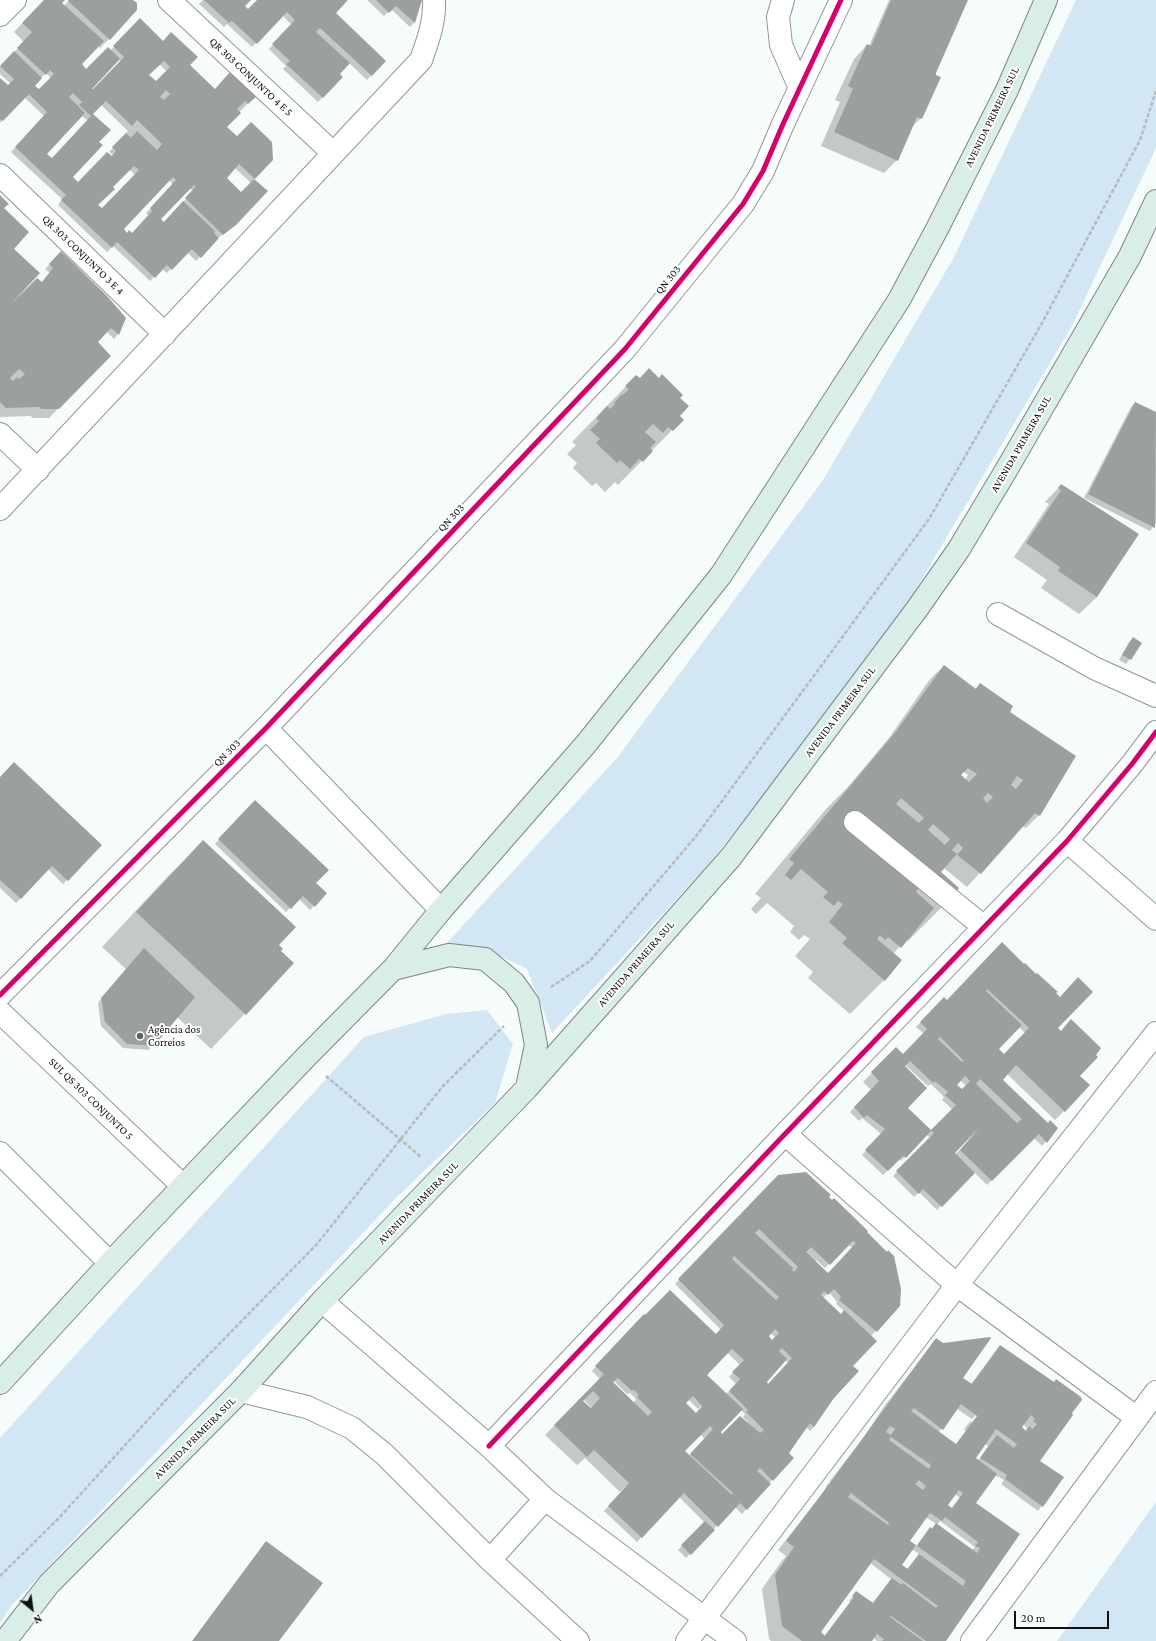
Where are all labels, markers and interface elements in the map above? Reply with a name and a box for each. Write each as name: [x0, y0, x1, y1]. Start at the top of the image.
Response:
street label: QR 303 CONJUNTO 4 E 5: [207, 35, 295, 119]
street label: AVENIDA PRIMEIRA SUL: [962, 65, 1022, 169]
street label: QR 303 CONJUNTO 3 E 4: [39, 212, 127, 298]
street label: QN 303: [652, 263, 684, 297]
street label: AVENIDA PRIMEIRA SUL: [988, 393, 1054, 495]
street label: QN 303: [435, 501, 467, 535]
street label: AVENIDA PRIMEIRA SUL: [802, 664, 878, 760]
street label: QN 303: [211, 737, 243, 769]
street label: AVENIDA PRIMEIRA SUL: [595, 918, 677, 1010]
place label: Agência dos Correios: [148, 1023, 200, 1049]
marker: Agência dos Correios: [135, 1031, 145, 1041]
street label: SUL QS 303 CONJUNTO 5: [46, 1055, 136, 1143]
street label: AVENIDA PRIMEIRA SUL: [375, 1159, 461, 1247]
street label: AVENIDA PRIMEIRA SUL: [152, 1395, 238, 1481]
north arrow: [12, 1589, 52, 1629]
scale bar: [1016, 1603, 1111, 1629]
text: 20 m: [1021, 1611, 1045, 1625]
text: N: [32, 1612, 44, 1627]

